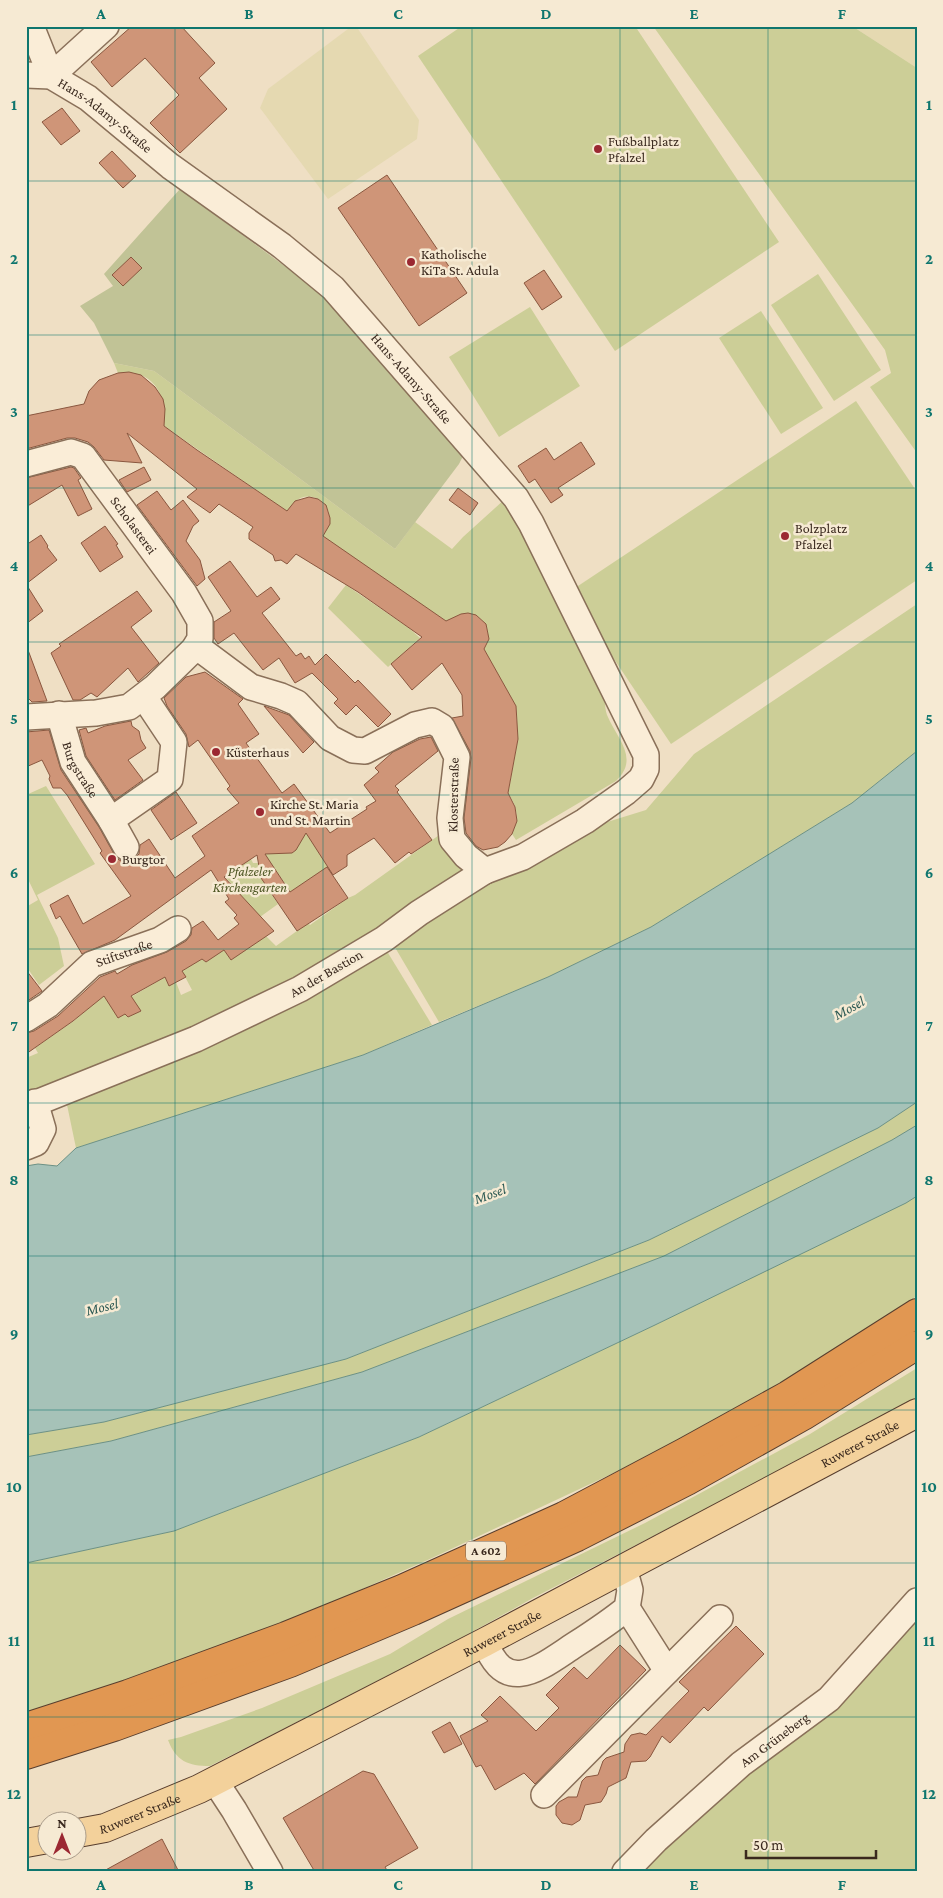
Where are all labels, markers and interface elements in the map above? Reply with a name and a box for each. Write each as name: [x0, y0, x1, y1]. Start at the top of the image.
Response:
text: A: [95, 5, 106, 22]
text: B: [244, 5, 254, 22]
text: C: [393, 5, 403, 22]
text: D: [540, 5, 552, 22]
text: E: [689, 5, 699, 22]
text: F: [838, 5, 847, 22]
street label: Hans-Adamy-Straße: [55, 74, 156, 156]
text: 1: [11, 96, 17, 113]
text: 1: [926, 96, 932, 113]
place label: Fußballplatz Pfalzel: [608, 133, 679, 165]
marker: Fußballplatz Pfalzel: [592, 143, 604, 155]
place label: Katholische KiTa St. Adula: [421, 246, 499, 278]
text: 2: [10, 250, 18, 267]
text: 2: [925, 250, 933, 267]
marker: Katholische KiTa St. Adula: [405, 256, 417, 268]
street label: Hans-Adamy-Straße: [368, 330, 455, 427]
text: 3: [10, 403, 18, 420]
text: 3: [925, 403, 933, 420]
street label: Scholasterei: [107, 493, 161, 557]
place label: Bolzplatz Pfalzel: [795, 520, 847, 552]
marker: Bolzplatz Pfalzel: [779, 530, 791, 542]
text: 4: [10, 557, 19, 574]
text: 4: [925, 557, 934, 574]
text: 5: [10, 710, 18, 727]
text: 5: [925, 710, 933, 727]
street label: Burgstraße: [59, 740, 102, 801]
place label: Küsterhaus: [226, 744, 289, 760]
marker: Küsterhaus: [210, 746, 222, 758]
street label: Klosterstraße: [444, 757, 462, 833]
place label: Kirche St. Maria und St. Martin: [270, 796, 359, 828]
marker: Kirche St. Maria und St. Martin: [254, 806, 266, 818]
place label: Burgtor: [122, 851, 165, 867]
marker: Burgtor: [106, 853, 118, 865]
park label: Pfalzeler Kirchengarten: [213, 863, 287, 895]
text: 6: [10, 864, 18, 881]
text: 6: [925, 864, 933, 881]
street label: Stiftstraße: [93, 935, 154, 970]
street label: An der Bastion: [287, 945, 366, 1000]
water label: Mosel: [830, 993, 868, 1023]
text: 7: [10, 1017, 18, 1034]
text: 7: [925, 1017, 933, 1034]
text: 8: [9, 1171, 19, 1188]
text: 8: [924, 1171, 934, 1188]
water label: Mosel: [471, 1181, 508, 1207]
water label: Mosel: [83, 1295, 120, 1319]
text: 9: [10, 1325, 18, 1342]
text: 9: [925, 1325, 933, 1342]
street label: Ruwerer Straße: [818, 1416, 902, 1471]
text: 10: [6, 1478, 22, 1495]
text: 10: [921, 1478, 937, 1495]
road number: A 602: [466, 1542, 506, 1560]
street label: Ruwerer Straße: [460, 1606, 544, 1660]
text: 11: [8, 1632, 20, 1649]
text: 11: [923, 1632, 935, 1649]
street label: Am Grüneberg: [737, 1709, 812, 1770]
text: 12: [7, 1785, 21, 1802]
text: 12: [922, 1785, 936, 1802]
street label: Ruwerer Straße: [98, 1790, 183, 1837]
north arrow: [38, 1810, 88, 1860]
text: N: [57, 1815, 67, 1831]
scale bar: [746, 1828, 876, 1860]
text: 50 m: [753, 1837, 783, 1853]
text: A: [95, 1876, 106, 1893]
text: B: [244, 1876, 254, 1893]
text: C: [393, 1876, 403, 1893]
text: D: [540, 1876, 552, 1893]
text: E: [689, 1876, 699, 1893]
text: F: [838, 1876, 847, 1893]

